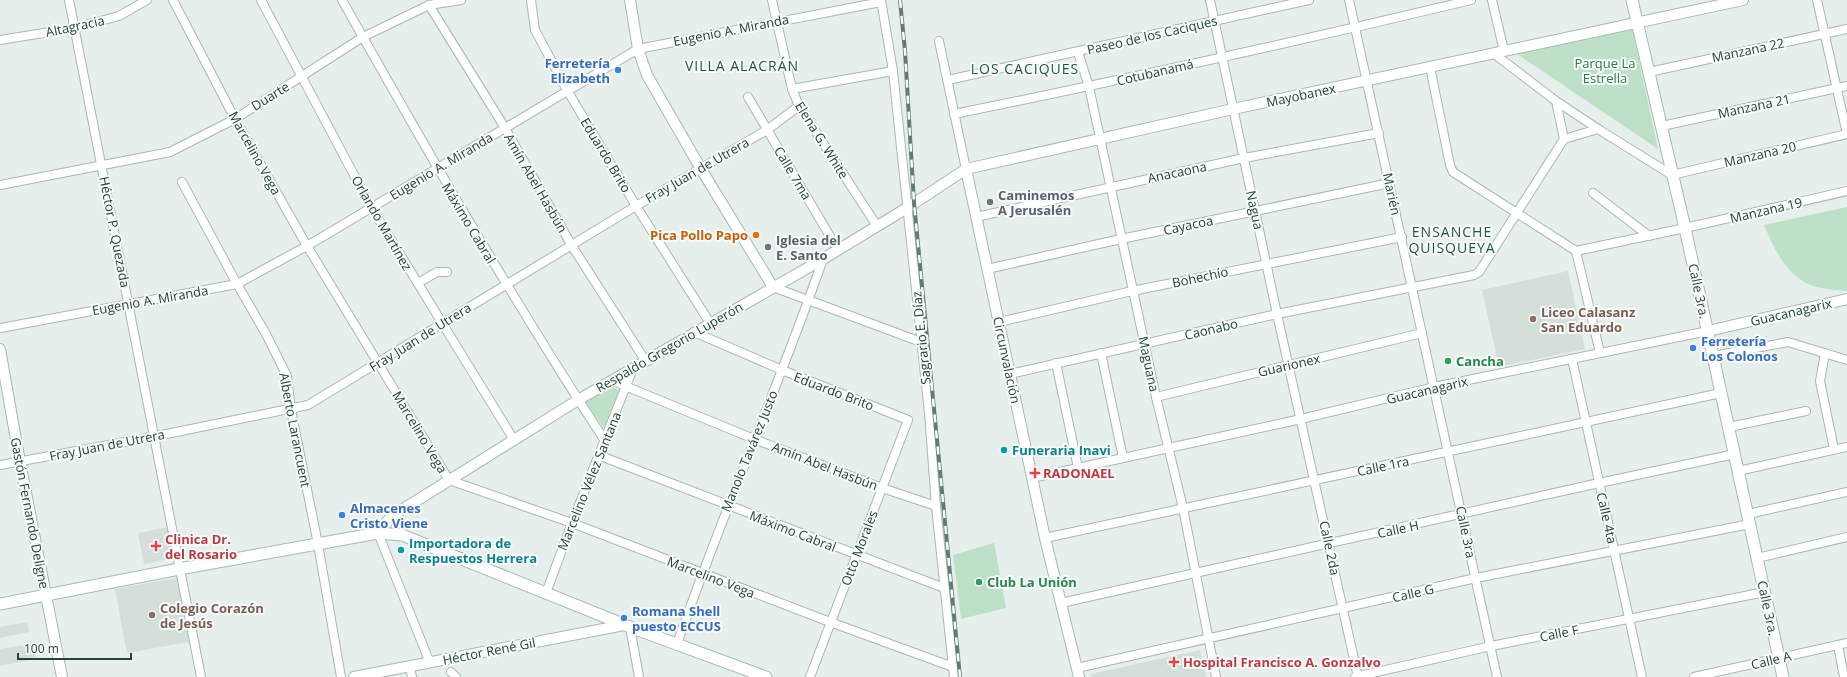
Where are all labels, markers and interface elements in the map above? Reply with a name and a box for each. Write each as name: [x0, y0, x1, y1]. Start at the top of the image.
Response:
street label: Eugenio A. Miranda: [672, 10, 790, 50]
street label: Altagracia: [44, 11, 106, 41]
street label: Paseo de los Caciques: [1085, 11, 1219, 59]
street label: Manzana 22: [1710, 34, 1786, 66]
place label: Ferretería Elizabeth: [545, 54, 610, 87]
street label: Cotubanamá: [1115, 54, 1195, 90]
park label: Parque La Estrella: [1575, 54, 1635, 87]
district label: VILLA ALACRÁN: [685, 56, 799, 75]
district label: LOS CACIQUES: [971, 59, 1079, 78]
marker: Ferretería Elizabeth: [613, 65, 623, 75]
street label: Duarte: [247, 77, 293, 115]
street label: Mayobanex: [1265, 79, 1338, 111]
street label: Manzana 21: [1716, 90, 1792, 122]
street label: Elena G. White: [791, 98, 853, 182]
street label: Marcelino Vega: [225, 108, 285, 198]
street label: Eduardo Brito: [577, 114, 636, 196]
street label: Eugenio A. Miranda: [386, 128, 496, 204]
street label: Amín Abel Hasbún: [500, 130, 572, 236]
street label: Fray Juan de Utrera: [642, 133, 752, 207]
street label: Manzana 20: [1722, 137, 1798, 171]
street label: Calle 7ma: [770, 143, 816, 203]
street label: Anacaona: [1146, 157, 1208, 187]
street label: Marién: [1379, 171, 1405, 217]
street label: Orlando Martínez: [348, 172, 416, 274]
street label: Héctor P. Quezada: [95, 175, 135, 289]
street label: Máximo Cabral: [438, 179, 500, 267]
place label: Caminemos A Jerusalén: [998, 186, 1074, 219]
street label: Nagua: [1242, 189, 1268, 231]
street label: Manzana 19: [1728, 193, 1804, 227]
marker: Caminemos A Jerusalén: [985, 197, 995, 207]
street label: Cayacoa: [1161, 211, 1215, 239]
district label: ENSANCHE QUISQUEYA: [1408, 222, 1496, 257]
place label: Pica Pollo Papo: [650, 226, 748, 244]
marker: Pica Pollo Papo: [751, 230, 761, 240]
place label: Iglesia del E. Santo: [776, 231, 841, 264]
marker: Iglesia del E. Santo: [763, 242, 773, 252]
street label: Bohechío: [1170, 262, 1230, 292]
street label: Calle 3ra.: [1684, 262, 1714, 320]
street label: Eugenio A. Miranda: [90, 281, 210, 319]
street label: Sagrario E. Díaz: [907, 290, 935, 386]
street label: Guacanagarix: [1749, 294, 1834, 330]
street label: Respaldo Gregorio Luperón: [592, 297, 746, 397]
street label: Fray Juan de Utrera: [366, 298, 474, 376]
place label: Liceo Calasanz San Eduardo: [1541, 303, 1635, 336]
street label: Caonabo: [1183, 314, 1240, 344]
marker: Liceo Calasanz San Eduardo: [1528, 314, 1538, 324]
street label: Circunvalación: [989, 315, 1025, 405]
place label: Ferretería Los Colonos: [1701, 332, 1778, 365]
street label: Maguana: [1134, 335, 1164, 393]
marker: Ferretería Los Colonos: [1688, 343, 1698, 353]
street label: Guarionex: [1256, 349, 1322, 381]
place label: Cancha: [1456, 352, 1504, 370]
marker: Cancha: [1443, 356, 1453, 366]
street label: Eduardo Brito: [791, 367, 877, 415]
street label: Alberto Larancuent: [275, 371, 315, 489]
street label: Guacanagarix: [1385, 372, 1470, 408]
street label: Manolo Tavárez Justo: [716, 387, 782, 514]
street label: Marcelino Vega: [388, 388, 452, 476]
street label: Marcelino Vélez Santana: [553, 409, 625, 553]
street label: Fray Juan de Utrera: [48, 425, 166, 465]
street label: Gastón Fernando Deligne: [6, 436, 54, 590]
street label: Amín Abel Hasbún: [770, 438, 880, 494]
place label: Funeraria Inavi: [1012, 441, 1111, 459]
marker: Funeraria Inavi: [999, 445, 1009, 455]
street label: Calle 1ra: [1355, 452, 1411, 480]
place label: RADONAEL: [1043, 464, 1115, 482]
marker: RADONAEL: [1030, 468, 1040, 478]
street label: Calle 4ta: [1592, 491, 1622, 545]
place label: Almacenes Cristo Viene: [350, 499, 428, 532]
street label: Calle 3ra: [1452, 504, 1480, 560]
street label: Máximo Cabral: [747, 506, 839, 556]
street label: Otto Morales: [836, 508, 882, 588]
marker: Almacenes Cristo Viene: [337, 510, 347, 520]
street label: Calle H: [1375, 516, 1421, 542]
street label: Calle 2da: [1315, 519, 1345, 577]
place label: Clinica Dr. del Rosario: [165, 530, 237, 563]
place label: Importadora de Respuestos Herrera: [409, 534, 537, 567]
marker: Clinica Dr. del Rosario: [150, 540, 162, 552]
marker: Importadora de Respuestos Herrera: [396, 545, 406, 555]
street label: Marcelino Vega: [664, 552, 758, 602]
place label: Club La Unión: [987, 573, 1077, 591]
marker: Club La Unión: [974, 577, 984, 587]
street label: Calle G: [1390, 579, 1436, 607]
street label: Calle 3ra.: [1753, 579, 1783, 637]
place label: Colegio Corazón de Jesús: [160, 599, 264, 632]
place label: Romana Shell puesto ECCUS: [632, 602, 721, 635]
marker: Colegio Corazón de Jesús: [147, 610, 157, 620]
marker: Romana Shell puesto ECCUS: [619, 613, 629, 623]
street label: Calle F: [1538, 620, 1580, 646]
street label: Héctor René Gil: [441, 633, 537, 669]
scale bar: [18, 635, 131, 661]
text: 100 m: [24, 640, 59, 657]
street label: Calle A: [1749, 646, 1794, 673]
place label: Hospital Francisco A. Gonzalvo: [1183, 653, 1381, 671]
marker: Hospital Francisco A. Gonzalvo: [1168, 656, 1180, 668]

